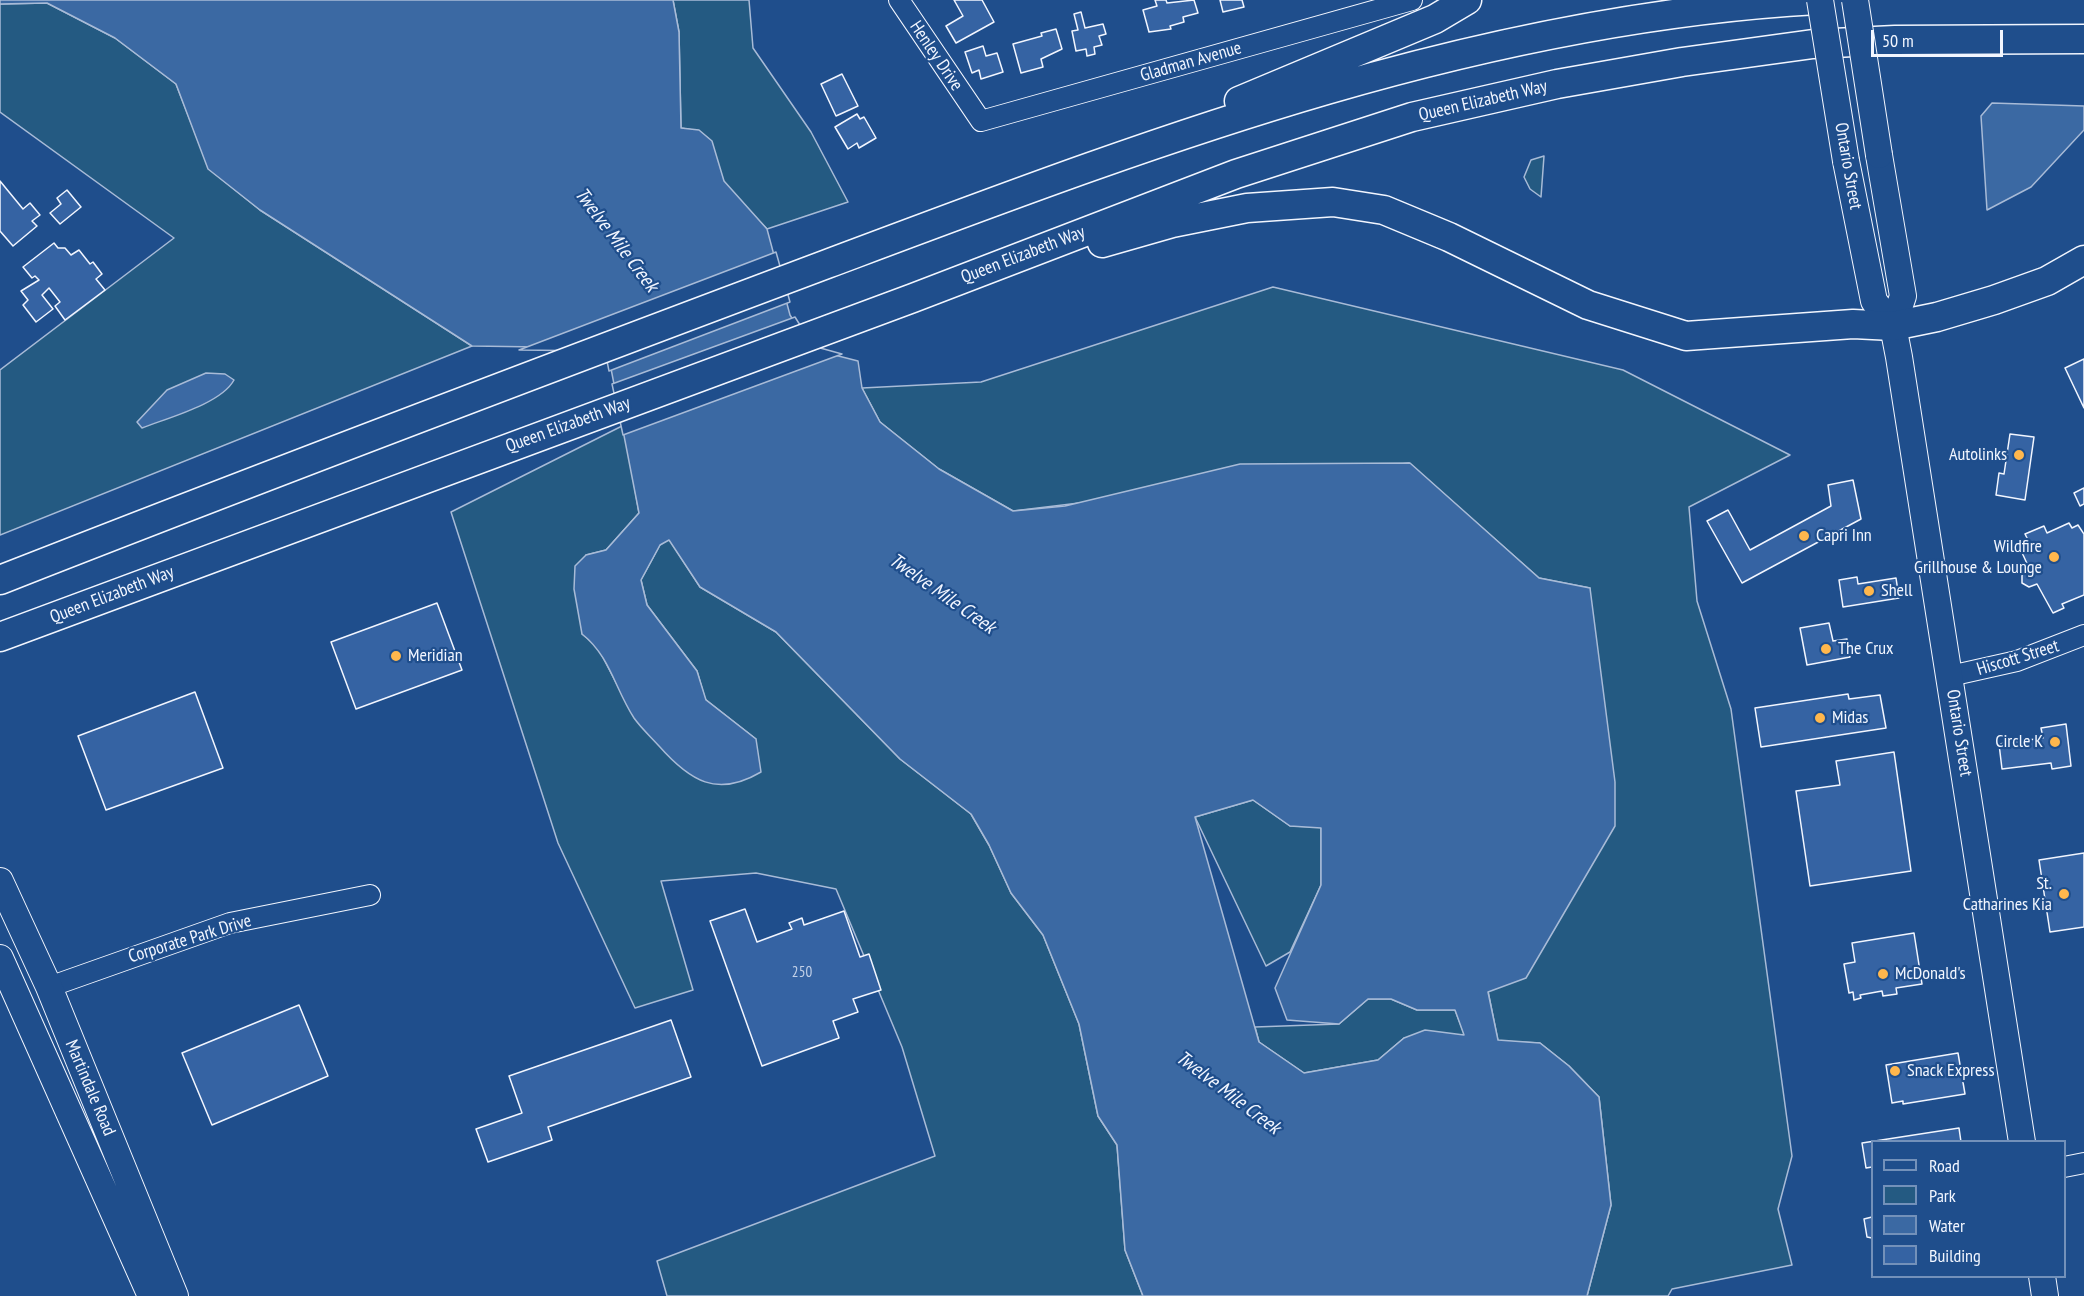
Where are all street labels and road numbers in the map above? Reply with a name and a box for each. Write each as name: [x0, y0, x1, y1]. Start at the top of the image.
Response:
street label: Henley Drive: [905, 17, 967, 95]
street label: Gladman Avenue: [1138, 37, 1244, 87]
street label: Queen Elizabeth Way: [1417, 76, 1549, 126]
street label: Ontario Street: [1830, 121, 1866, 211]
street label: Queen Elizabeth Way: [958, 221, 1088, 289]
street label: Queen Elizabeth Way: [503, 392, 633, 458]
street label: Queen Elizabeth Way: [47, 561, 177, 629]
street label: Hiscott Street: [1974, 635, 2062, 681]
street label: Ontario Street: [1941, 688, 1977, 778]
street label: Corporate Park Drive: [126, 910, 254, 968]
street label: Martindale Road: [60, 1037, 120, 1139]

